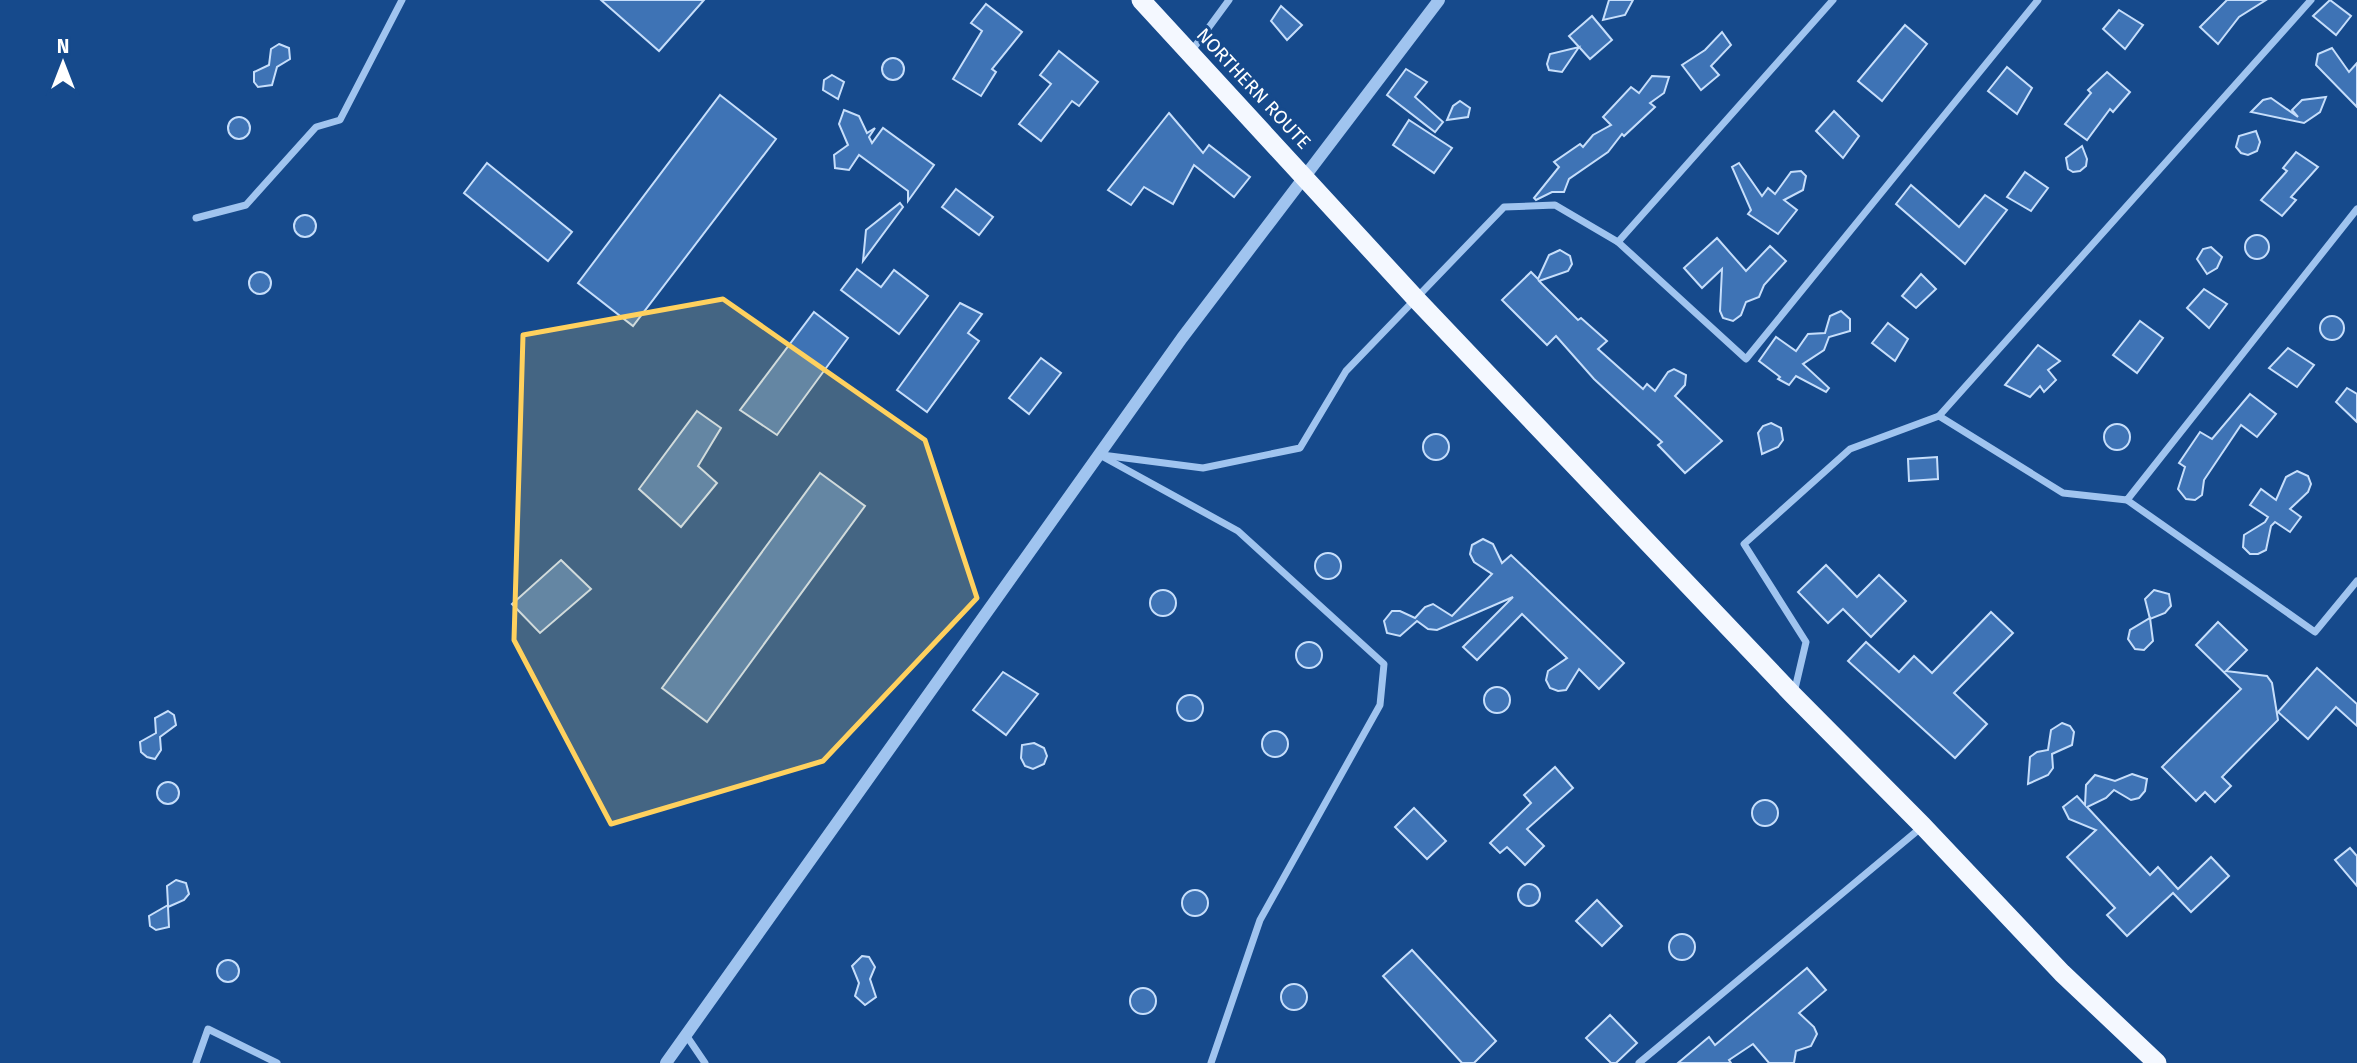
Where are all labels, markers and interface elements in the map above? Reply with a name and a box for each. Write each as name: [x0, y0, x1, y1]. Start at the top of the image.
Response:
street label: NORTHERN ROUTE: [1192, 23, 1315, 153]
north arrow: [28, 28, 98, 98]
text: N: [57, 35, 69, 58]

